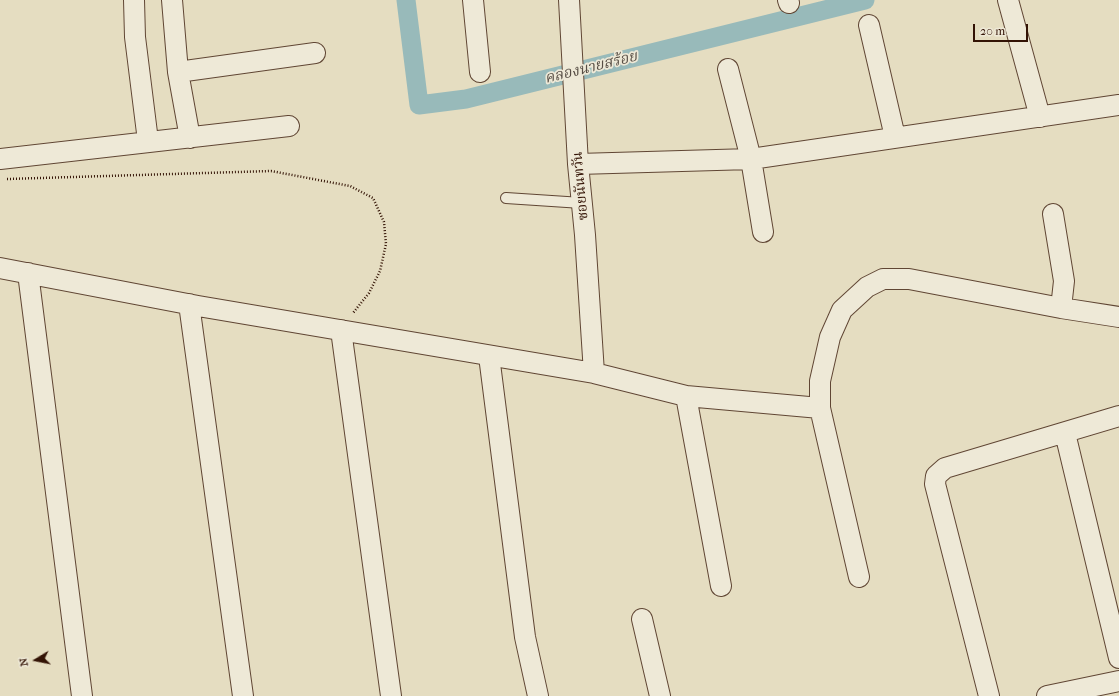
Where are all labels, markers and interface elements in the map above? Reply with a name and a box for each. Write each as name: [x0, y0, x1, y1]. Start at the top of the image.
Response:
scale bar: [975, 16, 1030, 42]
text: 20 m: [980, 24, 1005, 38]
water label: คลองนายสร้อย: [543, 48, 639, 88]
street label: ซอยนันทวัน: [570, 151, 592, 221]
north arrow: [16, 640, 56, 680]
text: N: [17, 657, 31, 667]

